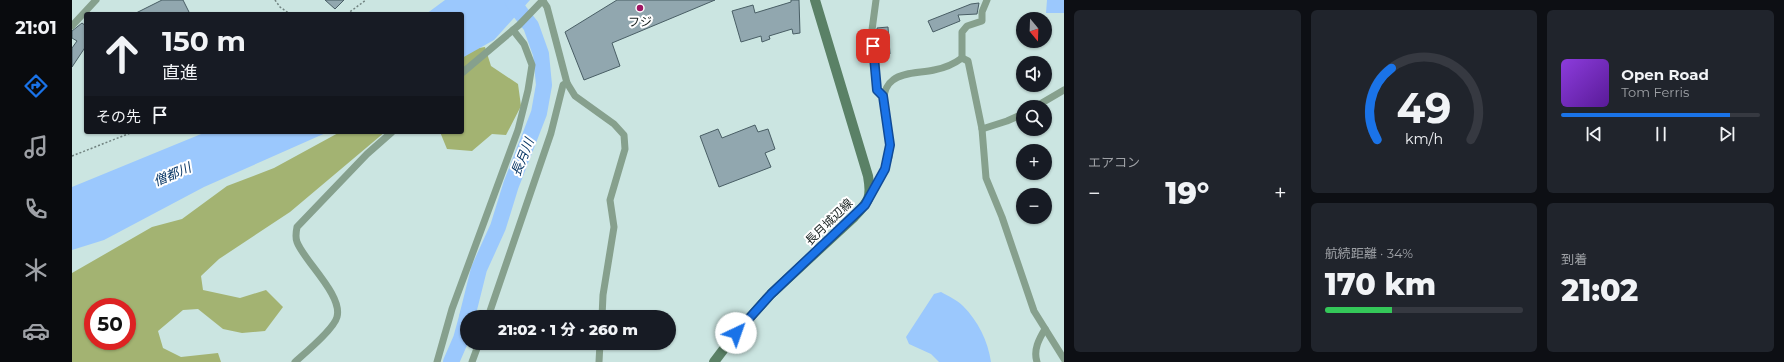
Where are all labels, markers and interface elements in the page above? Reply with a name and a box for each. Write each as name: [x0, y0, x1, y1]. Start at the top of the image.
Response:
marker: フジ: [635, 3, 645, 13]
north arrow: [1016, 12, 1052, 48]
map controls: [1016, 12, 1052, 224]
place label: フジ: [628, 14, 652, 29]
text: 21:01: [15, 17, 57, 39]
text: 150 m: [162, 24, 246, 58]
icon: ahead: [96, 28, 148, 80]
pin: [856, 29, 890, 63]
icon: arrive: [862, 35, 884, 57]
button: sound: [1016, 56, 1052, 92]
text: 直進: [162, 62, 198, 84]
text: Open Road: [1621, 65, 1709, 84]
icon: directions: [22, 72, 50, 100]
text: 49: [1396, 82, 1451, 132]
text: Tom Ferris: [1621, 84, 1689, 100]
button: search: [1016, 100, 1052, 136]
icon: arrive: [149, 104, 171, 126]
text: その先: [96, 107, 141, 126]
icon: previous: [1583, 123, 1605, 145]
icon: pause: [1650, 123, 1672, 145]
icon: next: [1716, 123, 1738, 145]
text: km/h: [1405, 129, 1443, 147]
icon: music: [22, 133, 50, 161]
water label: 長月川: [507, 134, 537, 178]
button: +: [1016, 144, 1052, 180]
text: エアコン: [1088, 154, 1140, 170]
water label: 僧都川: [151, 158, 195, 189]
text: 19°: [1165, 175, 1209, 212]
text: −: [1088, 180, 1101, 207]
text: +: [1274, 180, 1287, 207]
button: −: [1016, 188, 1052, 224]
icon: phone: [22, 195, 50, 223]
street label: 長月城辺線: [802, 195, 855, 248]
text: 航続距離 · 34%: [1325, 245, 1413, 261]
text: 到着: [1561, 251, 1587, 267]
icon: climate: [22, 256, 50, 284]
text: 170 km: [1325, 266, 1436, 303]
text: 21:02: [1561, 272, 1638, 309]
speed limit sign: 50: [84, 298, 136, 350]
position arrow: [715, 312, 757, 354]
icon: car: [22, 317, 50, 345]
text: 21:02 · 1 分 · 260 m: [498, 320, 638, 339]

